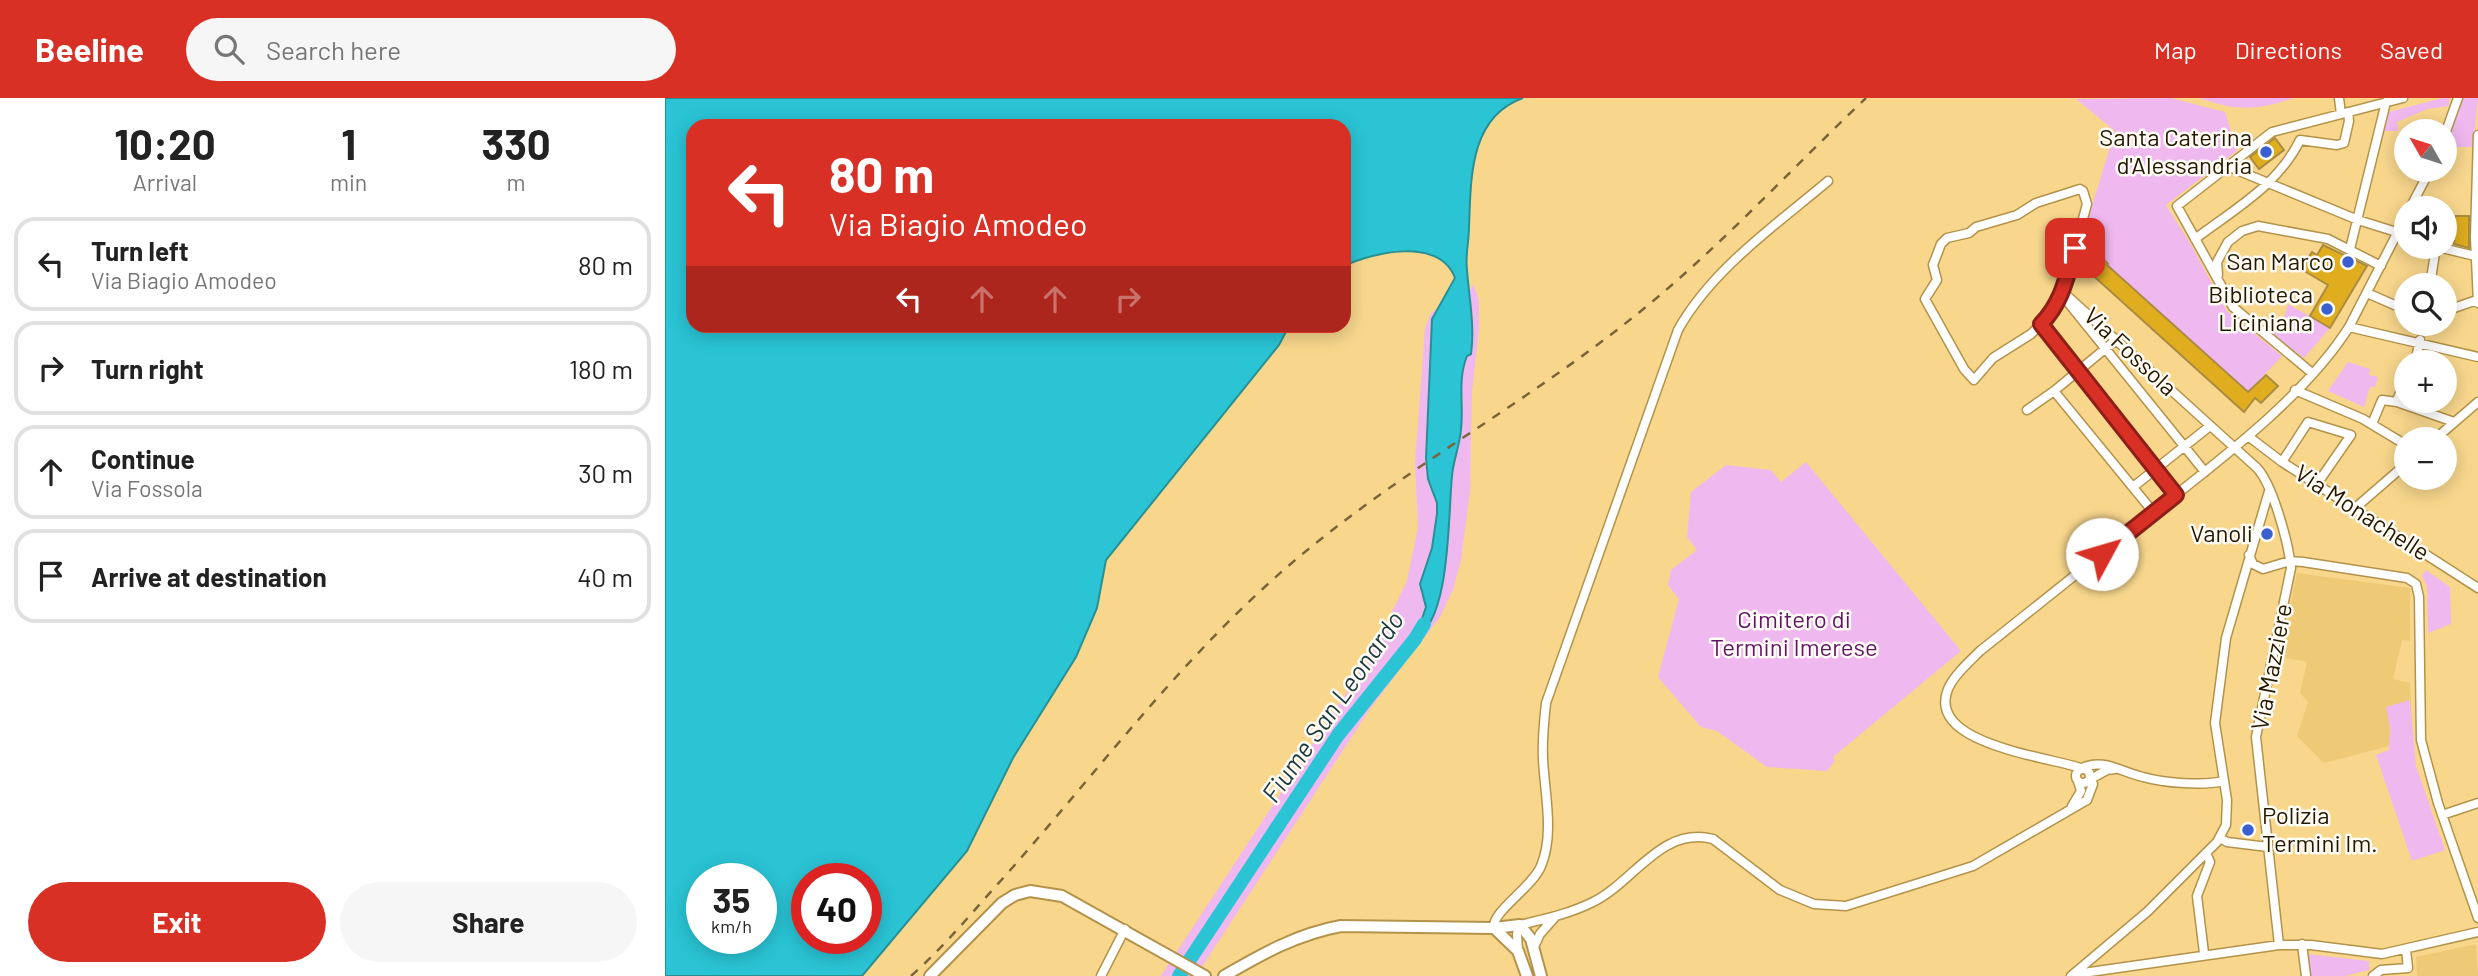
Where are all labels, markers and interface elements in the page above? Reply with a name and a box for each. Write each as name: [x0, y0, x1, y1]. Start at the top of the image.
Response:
search box: [186, 18, 676, 81]
text: Beeline: [35, 29, 144, 69]
icon: search: [210, 30, 248, 68]
text: Search here: [266, 34, 401, 65]
text: Map: [2154, 35, 2197, 64]
text: Directions: [2235, 35, 2342, 64]
text: Saved: [2380, 35, 2443, 64]
text: 10:20: [114, 118, 216, 168]
text: 1: [341, 118, 356, 168]
text: 330: [481, 118, 551, 168]
north arrow: [2394, 119, 2457, 182]
map controls: [2394, 119, 2457, 490]
place label: Santa Caterina d'Alessandria: [2099, 122, 2252, 179]
text: 80 m: [829, 144, 934, 203]
marker: Santa Caterina d'Alessandria: [2258, 144, 2274, 160]
icon: left: [714, 147, 805, 238]
text: Arrival: [133, 168, 197, 196]
text: min: [330, 168, 367, 196]
text: m: [507, 168, 526, 196]
button: sound: [2394, 196, 2457, 259]
text: Via Biagio Amodeo: [829, 204, 1088, 242]
pin: [2045, 218, 2105, 278]
icon: arrive: [2056, 229, 2094, 267]
text: Turn left: [91, 235, 189, 266]
icon: left: [32, 245, 70, 283]
place label: San Marco: [2227, 246, 2334, 275]
text: 80 m: [578, 249, 633, 280]
marker: San Marco: [2340, 254, 2356, 270]
text: Via Biagio Amodeo: [91, 266, 277, 294]
button: search: [2394, 273, 2457, 336]
place label: Biblioteca Liciniana: [2208, 279, 2313, 336]
icon: left: [890, 280, 928, 318]
icon: ahead: [963, 280, 1001, 318]
icon: ahead: [1036, 280, 1074, 318]
icon: right: [1109, 280, 1147, 318]
street label: Via Fossola: [2078, 301, 2184, 401]
marker: Biblioteca Liciniana: [2319, 301, 2335, 317]
icon: right: [32, 349, 70, 387]
button: +: [2394, 350, 2457, 413]
text: Turn right: [91, 353, 204, 384]
text: 180 m: [569, 353, 633, 384]
button: −: [2394, 427, 2457, 490]
text: Continue: [91, 443, 195, 474]
icon: ahead: [32, 453, 70, 491]
text: 30 m: [578, 457, 633, 488]
street label: Via Monachelle: [2290, 457, 2436, 566]
text: Via Fossola: [91, 474, 203, 502]
position arrow: [2065, 517, 2139, 591]
place label: Vanoli: [2190, 518, 2253, 547]
marker: Vanoli: [2259, 526, 2275, 542]
icon: arrive: [32, 557, 70, 595]
text: Arrive at destination: [91, 561, 327, 592]
text: 40 m: [577, 561, 633, 592]
street label: Via Mazziere: [2244, 601, 2297, 733]
park label: Cimitero di Termini Imerese: [1710, 604, 1878, 661]
water label: Fiume San Leonardo: [1254, 605, 1409, 808]
place label: Polizia Termini Im.: [2262, 800, 2378, 857]
marker: Polizia Termini Im.: [2240, 822, 2256, 838]
speed limit sign: 40: [791, 863, 882, 954]
text: 35: [713, 878, 750, 920]
button: Exit: [28, 882, 326, 962]
button: Share: [340, 882, 637, 962]
text: km/h: [711, 915, 752, 937]

